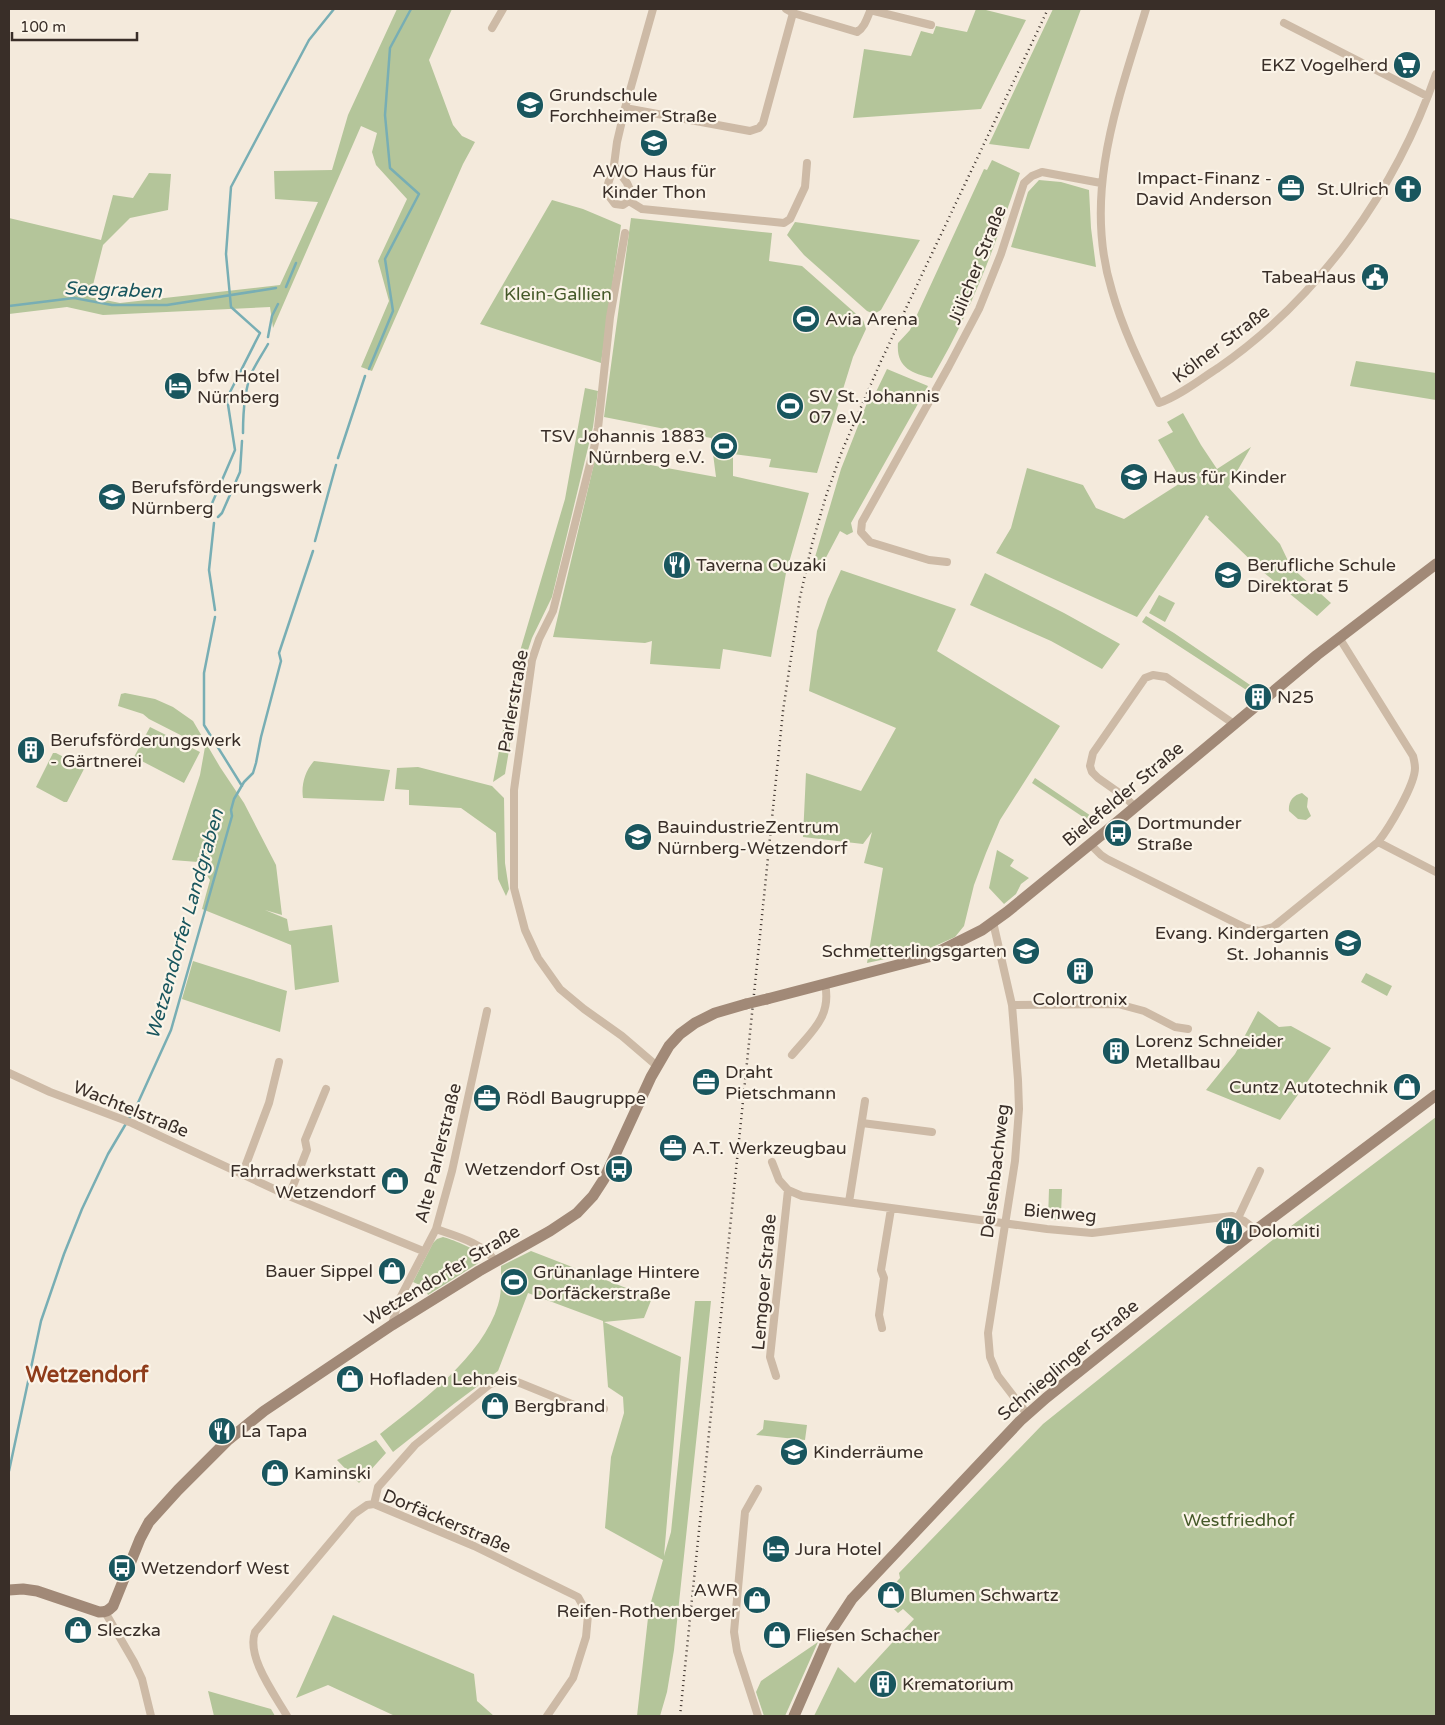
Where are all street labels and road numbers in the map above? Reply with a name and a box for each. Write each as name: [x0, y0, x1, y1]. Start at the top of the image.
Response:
street label: Jülicher Straße: [943, 202, 1011, 328]
street label: Kölner Straße: [1168, 300, 1274, 388]
street label: Parlerstraße: [493, 648, 533, 754]
street label: Bielefelder Straße: [1058, 737, 1188, 851]
street label: Wachtelstraße: [70, 1076, 192, 1142]
street label: Alte Parlerstraße: [410, 1081, 466, 1225]
street label: Delsenbachweg: [976, 1103, 1014, 1239]
street label: Bienweg: [1022, 1199, 1098, 1227]
street label: Lemgoer Straße: [747, 1213, 781, 1351]
street label: Wetzendorfer Straße: [360, 1220, 524, 1330]
street label: Schnieglinger Straße: [993, 1295, 1143, 1425]
street label: Dorfäckerstraße: [379, 1484, 515, 1558]

